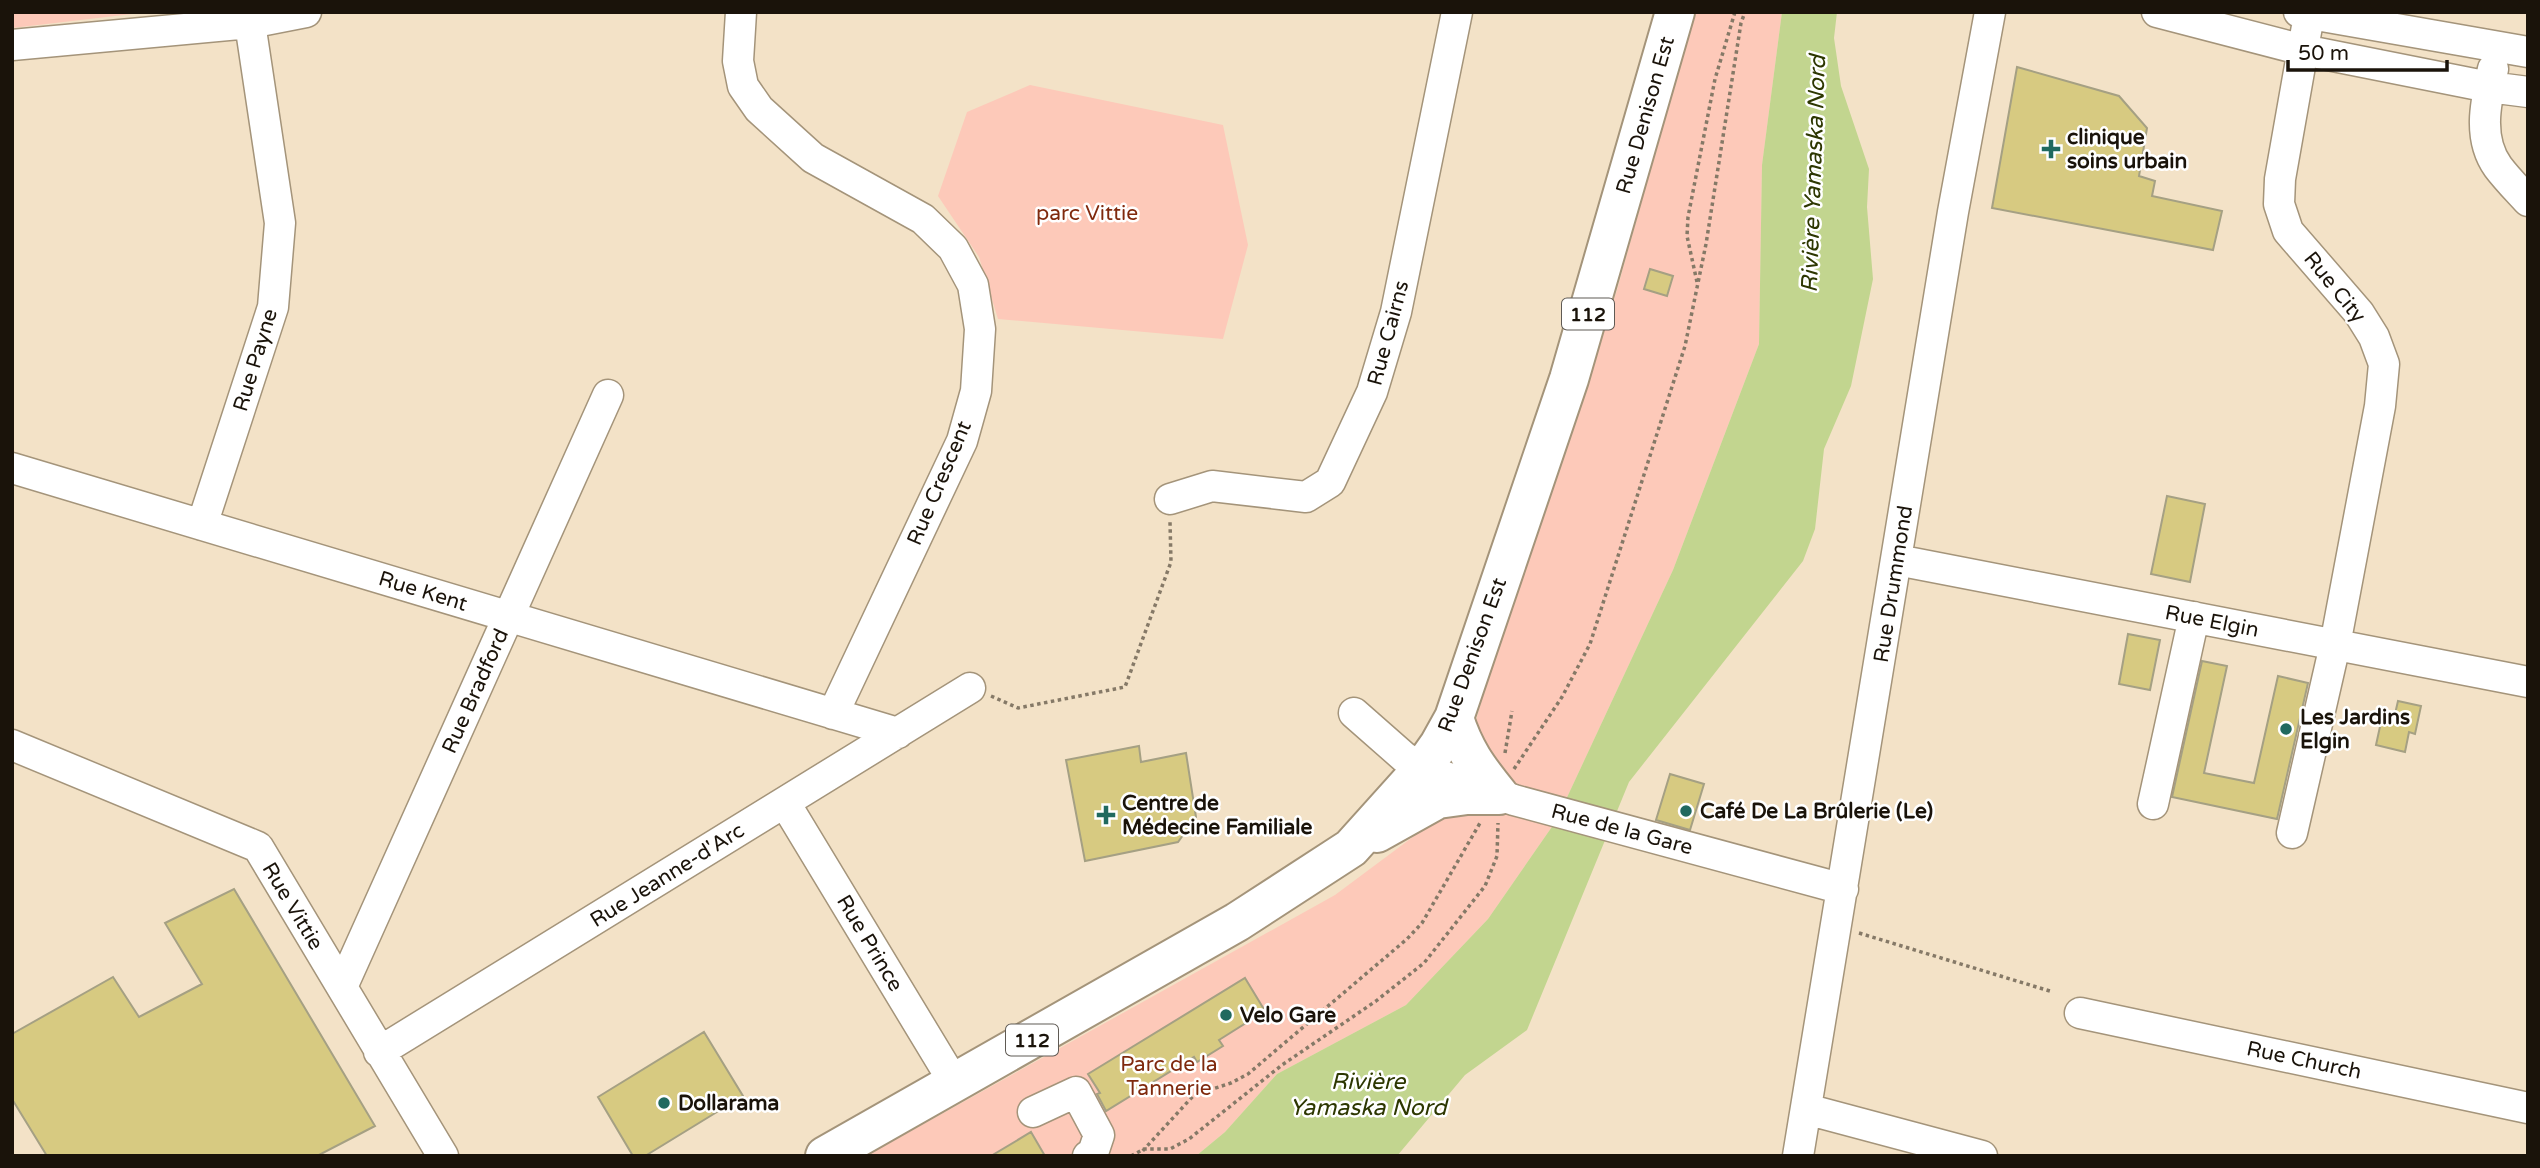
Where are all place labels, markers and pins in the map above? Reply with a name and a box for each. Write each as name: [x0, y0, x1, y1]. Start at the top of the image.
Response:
place label: clinique soins urbain: [2067, 125, 2187, 174]
marker: clinique soins urbain: [2041, 139, 2061, 159]
place label: Les Jardins Elgin: [2300, 705, 2410, 754]
marker: Les Jardins Elgin: [2278, 721, 2294, 737]
place label: Centre de Médecine Familiale: [1122, 791, 1313, 840]
place label: Café De La Brûlerie (Le): [1700, 799, 1933, 824]
marker: Café De La Brûlerie (Le): [1678, 803, 1694, 819]
marker: Centre de Médecine Familiale: [1096, 805, 1116, 825]
place label: Velo Gare: [1240, 1003, 1336, 1028]
marker: Velo Gare: [1218, 1007, 1234, 1023]
place label: Dollarama: [678, 1091, 779, 1116]
marker: Dollarama: [656, 1095, 672, 1111]

